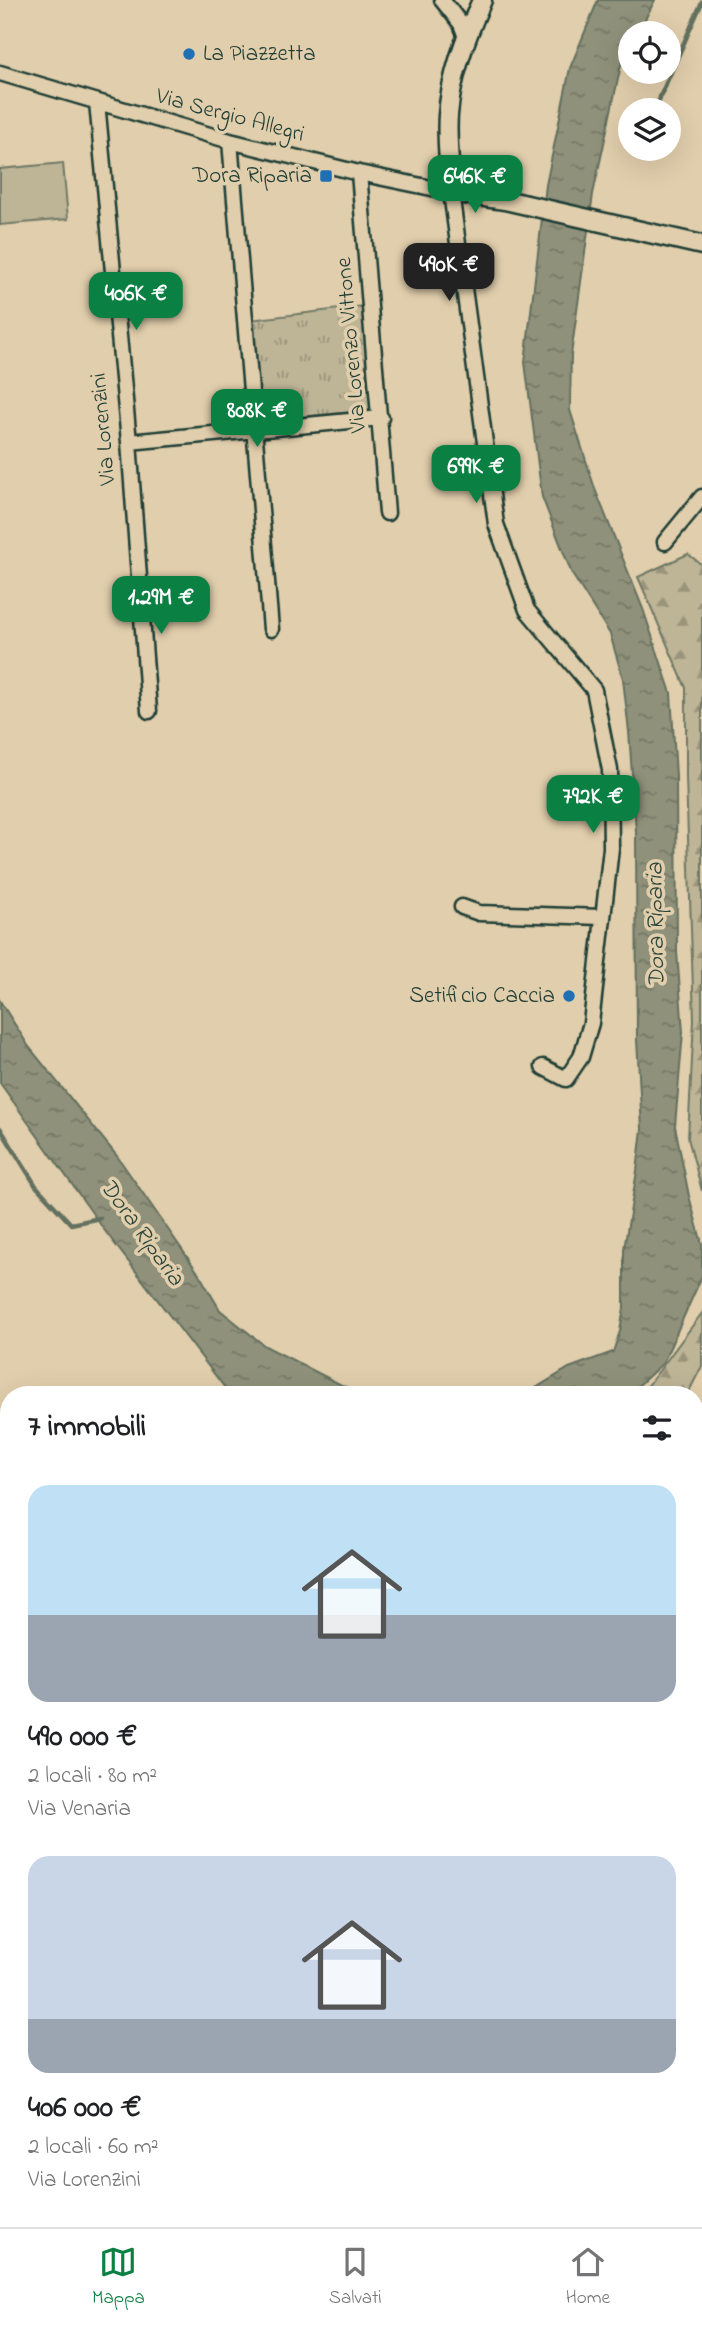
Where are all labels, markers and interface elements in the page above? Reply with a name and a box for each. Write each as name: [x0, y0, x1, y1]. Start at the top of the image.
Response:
map controls: [618, 21, 681, 161]
button: locate: [618, 21, 681, 84]
place label: La Piazzetta: [203, 38, 316, 71]
marker: La Piazzetta: [181, 46, 197, 62]
street label: Via Sergio Allegri: [151, 80, 308, 153]
button: layers: [618, 98, 681, 161]
pin: 646K €: [418, 156, 532, 215]
place label: Dora Riparia: [191, 160, 312, 193]
text: 646K €: [444, 161, 506, 194]
marker: Dora Riparia: [318, 168, 334, 184]
pin: 490K €: [392, 244, 506, 303]
text: 490K €: [419, 249, 479, 282]
street label: Via Lorenzo Vittone: [328, 255, 376, 435]
pin: 406K €: [79, 272, 193, 332]
text: 406K €: [105, 278, 167, 311]
street label: Via Lorenzini: [83, 371, 125, 488]
pin: 808K €: [200, 390, 314, 449]
text: 808K €: [227, 395, 287, 428]
pin: 699K €: [419, 446, 533, 505]
text: 699K €: [448, 451, 504, 484]
pin: 1.29M €: [96, 576, 226, 636]
text: 1.29M €: [128, 582, 194, 615]
pin: 792K €: [536, 776, 650, 835]
text: 792K €: [563, 781, 623, 814]
water label: Dora Riparia: [638, 861, 676, 988]
place label: Setificio Caccia: [409, 980, 555, 1013]
marker: Setificio Caccia: [561, 988, 577, 1004]
water label: Dora Riparia: [90, 1172, 192, 1295]
text: 7 immobili: [28, 1406, 146, 1450]
icon: filters: [638, 1409, 676, 1447]
icon: home: [289, 1531, 415, 1657]
text: 490 000 €: [28, 1716, 137, 1760]
text: 2 locali · 80 m²: [28, 1760, 157, 1793]
text: Via Venaria: [28, 1793, 131, 1826]
icon: home: [289, 1902, 415, 2028]
text: 406 000 €: [28, 2087, 141, 2131]
text: 2 locali · 60 m²: [28, 2131, 159, 2164]
text: Via Lorenzini: [28, 2164, 141, 2197]
tab: Mappa: [92, 2243, 145, 2312]
tab: Salvati: [329, 2243, 382, 2312]
tab: Home: [566, 2243, 610, 2312]

